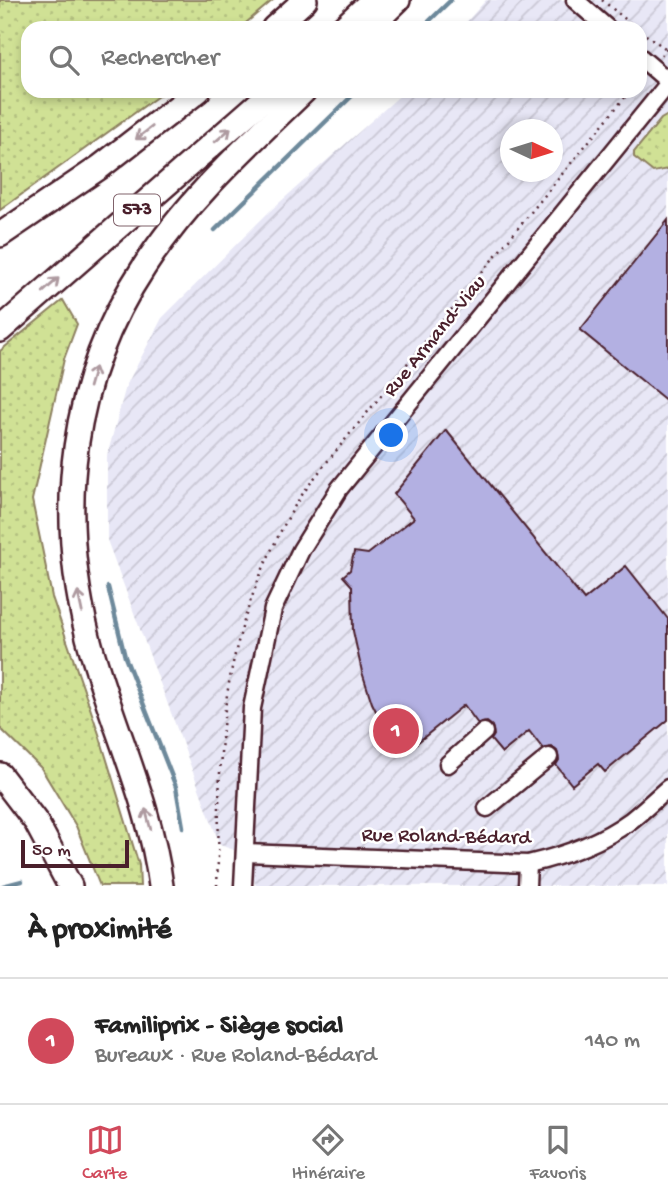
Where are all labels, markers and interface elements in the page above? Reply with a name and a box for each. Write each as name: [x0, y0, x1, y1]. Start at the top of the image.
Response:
search box: [21, 21, 647, 98]
icon: search: [45, 41, 83, 79]
text: Rechercher: [101, 44, 219, 75]
north arrow: [500, 119, 563, 182]
one-way arrow: [135, 125, 153, 140]
one-way arrow: [214, 127, 232, 143]
road number: 573: [114, 194, 160, 226]
street label: Rue Armand-Viau: [379, 271, 493, 403]
one-way arrow: [42, 276, 59, 293]
one-way arrow: [86, 366, 99, 388]
your location: [374, 418, 408, 452]
one-way arrow: [73, 591, 87, 614]
pin: 1: [373, 705, 419, 757]
one-way arrow: [140, 808, 153, 830]
street label: Rue Roland-Bédard: [361, 824, 532, 852]
scale bar: [21, 837, 130, 869]
text: 50 m: [32, 840, 71, 863]
text: À proximité: [28, 914, 172, 949]
text: Familiprix - Siège social: [95, 1012, 343, 1043]
text: 1: [46, 1028, 56, 1055]
text: 140 m: [585, 1028, 640, 1055]
text: Bureaux · Rue Roland-Bédard: [95, 1043, 376, 1070]
tab: Carte: [82, 1121, 127, 1186]
tab: Itinéraire: [292, 1121, 365, 1186]
tab: Favoris: [529, 1121, 586, 1186]

